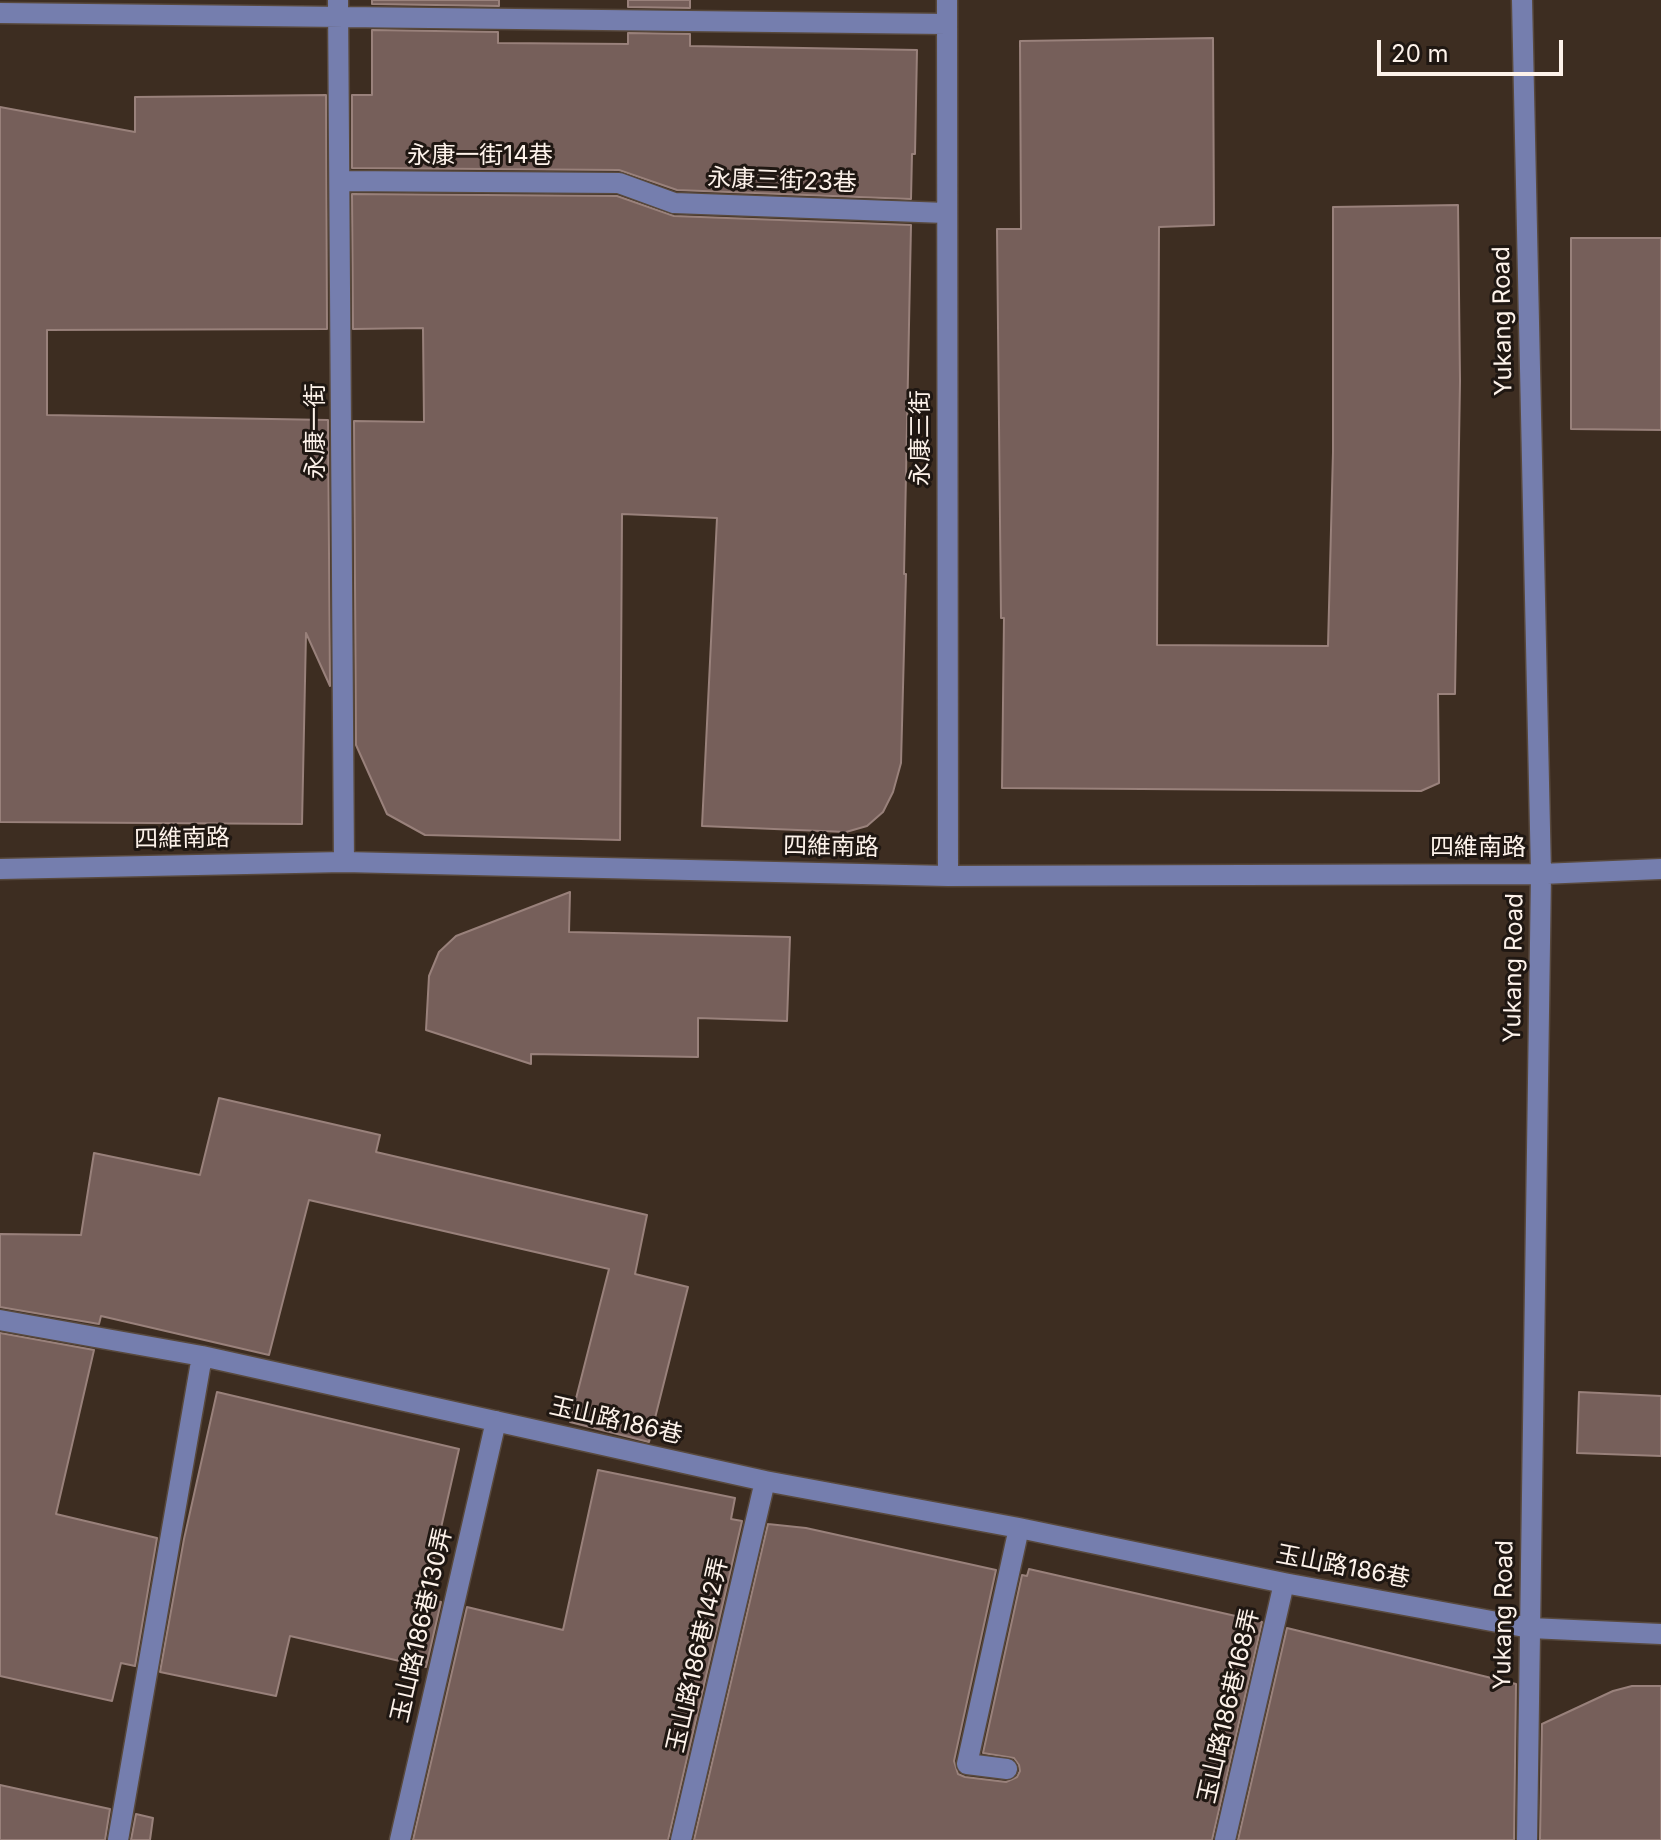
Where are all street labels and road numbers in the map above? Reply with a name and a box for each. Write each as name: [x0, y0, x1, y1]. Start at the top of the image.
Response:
street label: 永康一街14巷: [407, 142, 553, 170]
street label: 永康三街23巷: [707, 164, 857, 198]
street label: Yukang Road: [1487, 246, 1519, 396]
street label: 永康一街: [302, 383, 330, 479]
street label: 永康三街: [907, 390, 935, 486]
street label: 四維南路: [134, 824, 230, 854]
street label: 四維南路: [783, 832, 879, 862]
street label: 四維南路: [1430, 834, 1526, 862]
street label: Yukang Road: [1498, 893, 1530, 1043]
street label: 玉山路186巷: [547, 1392, 685, 1450]
street label: 玉山路186巷130弄: [386, 1525, 458, 1725]
street label: 玉山路186巷: [1274, 1540, 1412, 1594]
street label: Yukang Road: [1488, 1540, 1520, 1690]
street label: 玉山路186巷142弄: [662, 1555, 734, 1755]
street label: 玉山路186巷168弄: [1193, 1606, 1265, 1806]

